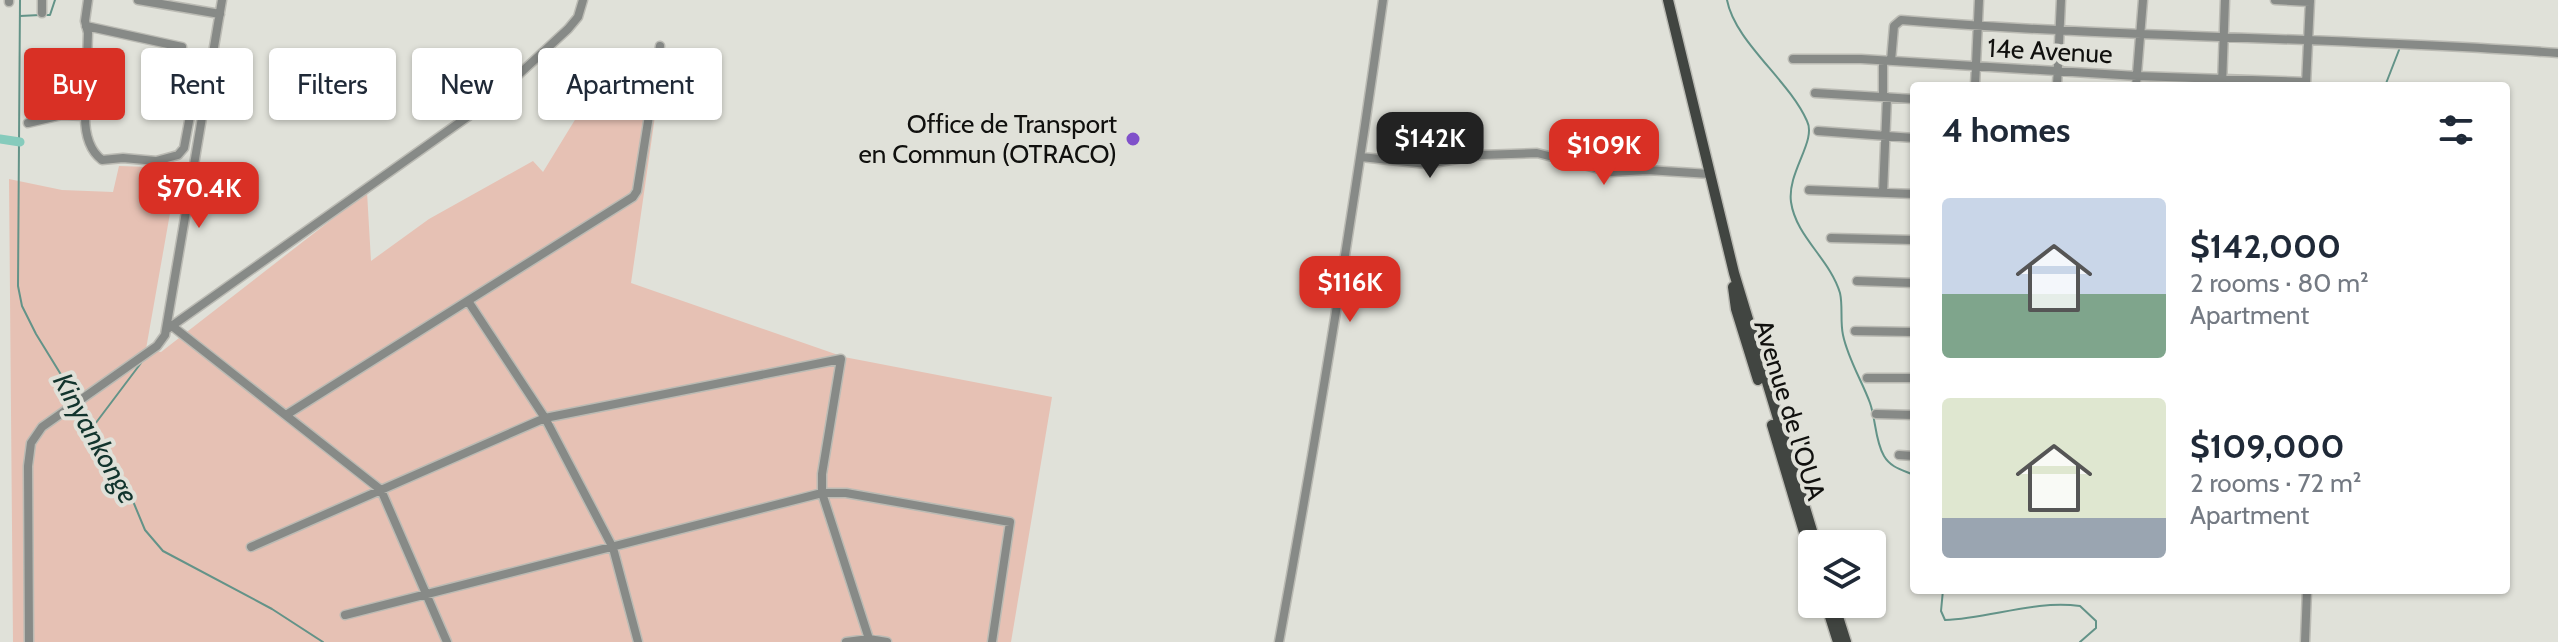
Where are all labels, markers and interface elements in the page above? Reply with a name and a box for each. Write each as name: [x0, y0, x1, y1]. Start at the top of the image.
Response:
street label: 14e Avenue: [1987, 32, 2113, 70]
chip: Buy: [24, 48, 125, 120]
chip: Rent: [141, 48, 253, 120]
chip: Filters: [269, 48, 396, 120]
chip: New: [412, 48, 522, 120]
chip: Apartment: [538, 48, 722, 120]
place label: Office de Transport en Commun (OTRACO): [859, 108, 1117, 170]
icon: filters: [2434, 108, 2478, 152]
text: 4 homes: [1942, 109, 2070, 151]
pin: $142K: [1374, 112, 1486, 180]
pin: $109K: [1548, 119, 1660, 187]
text: $142K: [1395, 122, 1465, 154]
text: $109K: [1567, 129, 1641, 161]
marker: Office de Transport en Commun (OTRACO): [1124, 130, 1142, 148]
pin: $70.4K: [134, 162, 264, 230]
text: $70.4K: [157, 172, 241, 204]
text: $142,000: [2190, 225, 2341, 267]
icon: home: [2006, 230, 2102, 326]
pin: $116K: [1294, 256, 1406, 324]
text: $116K: [1317, 266, 1383, 298]
text: 2 rooms · 80 m²: [2190, 267, 2369, 299]
text: Apartment: [2190, 299, 2309, 331]
street label: Avenue de l'OUA: [1747, 316, 1833, 504]
water label: Kinyankonge: [46, 367, 146, 509]
text: $109,000: [2190, 425, 2344, 467]
icon: home: [2006, 430, 2102, 526]
text: 2 rooms · 72 m²: [2190, 467, 2361, 499]
text: Apartment: [2190, 499, 2309, 531]
map controls: [1798, 530, 1886, 618]
button: layers: [1798, 530, 1886, 618]

